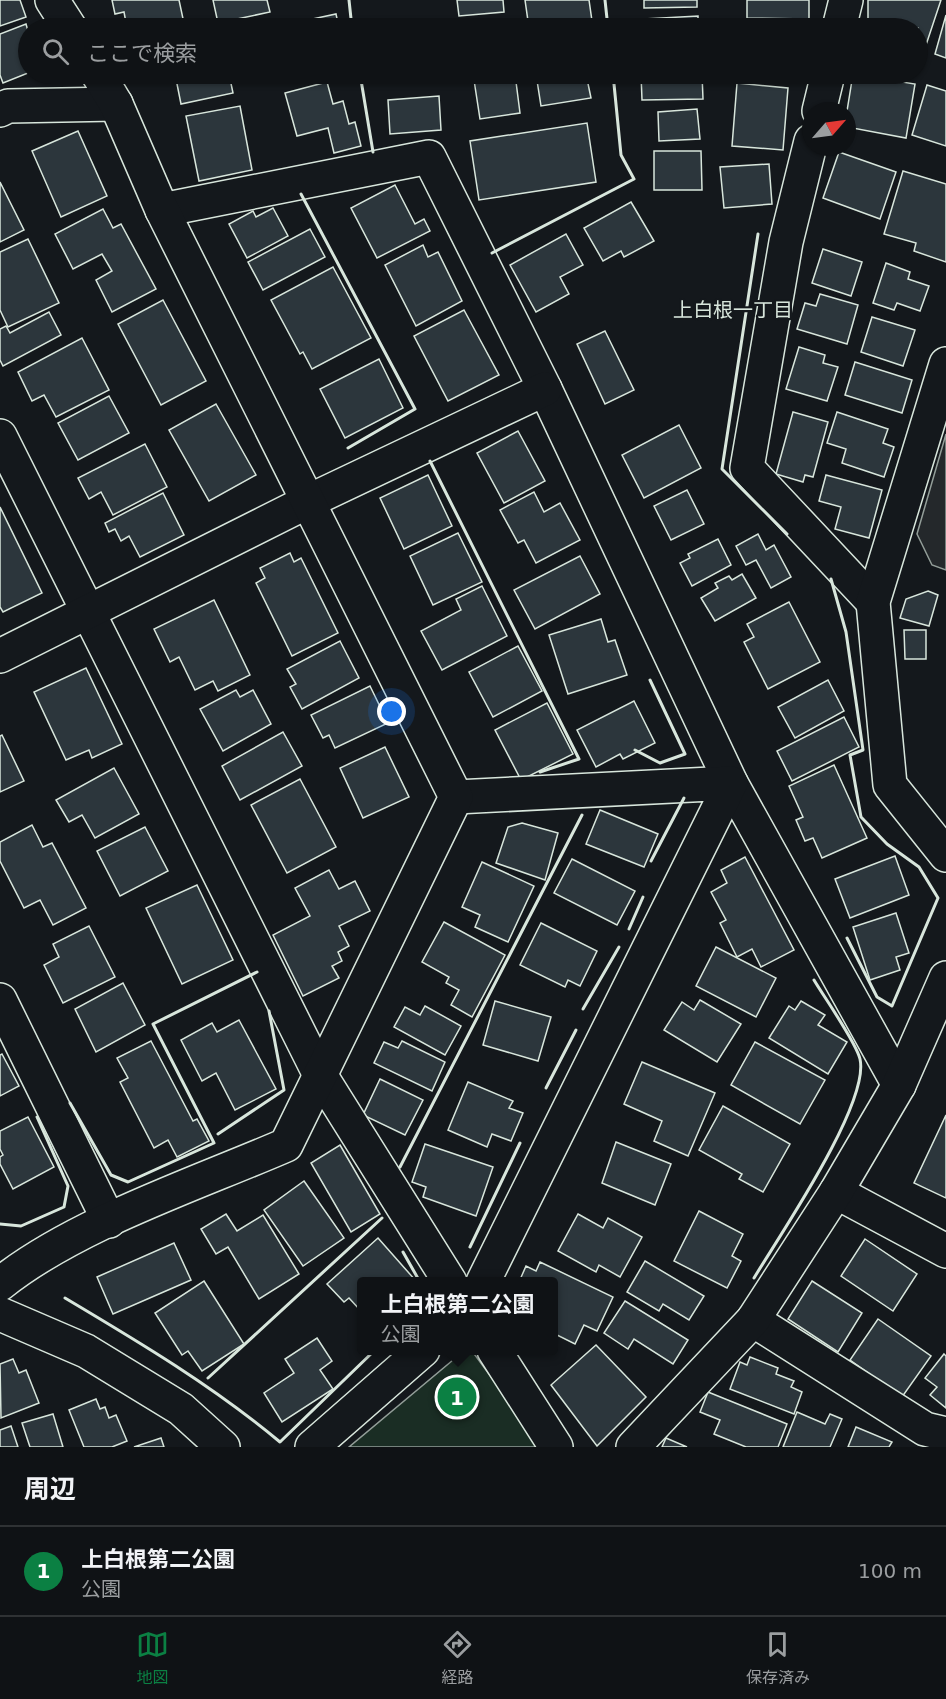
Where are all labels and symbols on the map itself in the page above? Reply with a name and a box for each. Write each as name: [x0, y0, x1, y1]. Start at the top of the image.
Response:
north arrow: [802, 102, 856, 156]
district label: 上白根一丁目: [673, 298, 793, 322]
your location: [377, 697, 406, 726]
pin: 1: [438, 1374, 476, 1420]

